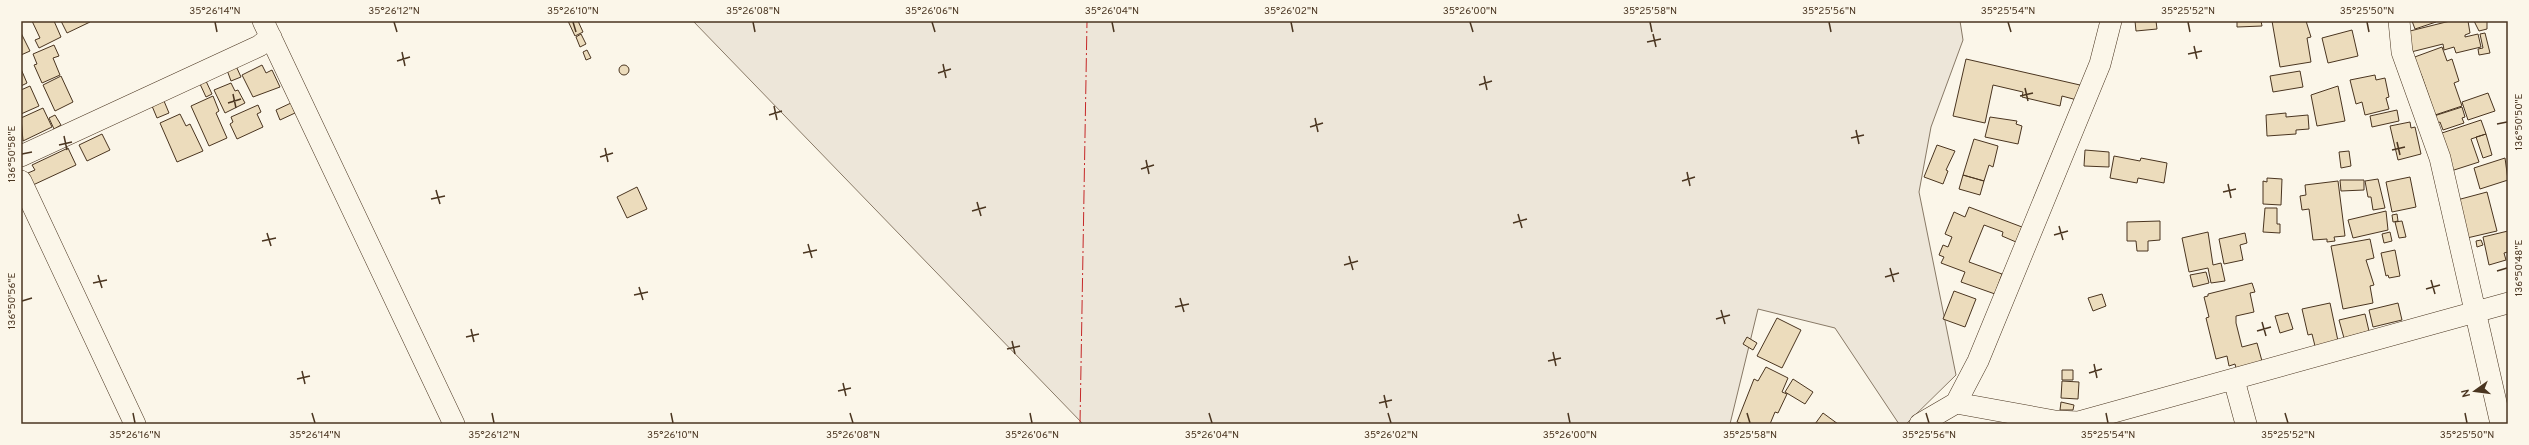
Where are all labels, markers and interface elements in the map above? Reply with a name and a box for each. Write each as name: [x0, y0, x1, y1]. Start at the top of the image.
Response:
text: 35°26'14"N: [189, 5, 241, 18]
text: 35°26'12"N: [368, 5, 420, 18]
text: 35°26'10"N: [547, 5, 599, 18]
text: 35°26'08"N: [726, 5, 780, 18]
text: 35°26'06"N: [905, 5, 959, 18]
text: 35°26'04"N: [1085, 5, 1139, 18]
text: 35°26'02"N: [1264, 5, 1318, 18]
text: 35°26'00"N: [1443, 5, 1497, 18]
text: 35°25'58"N: [1623, 5, 1677, 18]
text: 35°25'56"N: [1802, 5, 1856, 18]
text: 35°25'54"N: [1981, 5, 2035, 18]
text: 35°25'52"N: [2161, 5, 2215, 18]
text: 35°25'50"N: [2340, 5, 2394, 18]
text: 136°50'50"E: [2513, 93, 2526, 151]
text: 136°50'58"E: [6, 126, 19, 182]
text: 136°50'48"E: [2513, 240, 2526, 296]
text: 136°50'56"E: [6, 273, 19, 329]
north arrow: [2455, 371, 2495, 411]
text: N: [2459, 388, 2474, 399]
text: 35°26'16"N: [109, 429, 161, 442]
text: 35°26'14"N: [289, 429, 341, 442]
text: 35°26'12"N: [468, 429, 520, 442]
text: 35°26'10"N: [647, 429, 699, 442]
text: 35°26'08"N: [826, 429, 880, 442]
text: 35°26'06"N: [1005, 429, 1059, 442]
text: 35°26'04"N: [1185, 429, 1239, 442]
text: 35°26'02"N: [1364, 429, 1418, 442]
text: 35°26'00"N: [1543, 429, 1597, 442]
text: 35°25'58"N: [1723, 429, 1777, 442]
text: 35°25'56"N: [1902, 429, 1956, 442]
text: 35°25'54"N: [2081, 429, 2135, 442]
text: 35°25'52"N: [2261, 429, 2315, 442]
text: 35°25'50"N: [2440, 429, 2494, 442]

